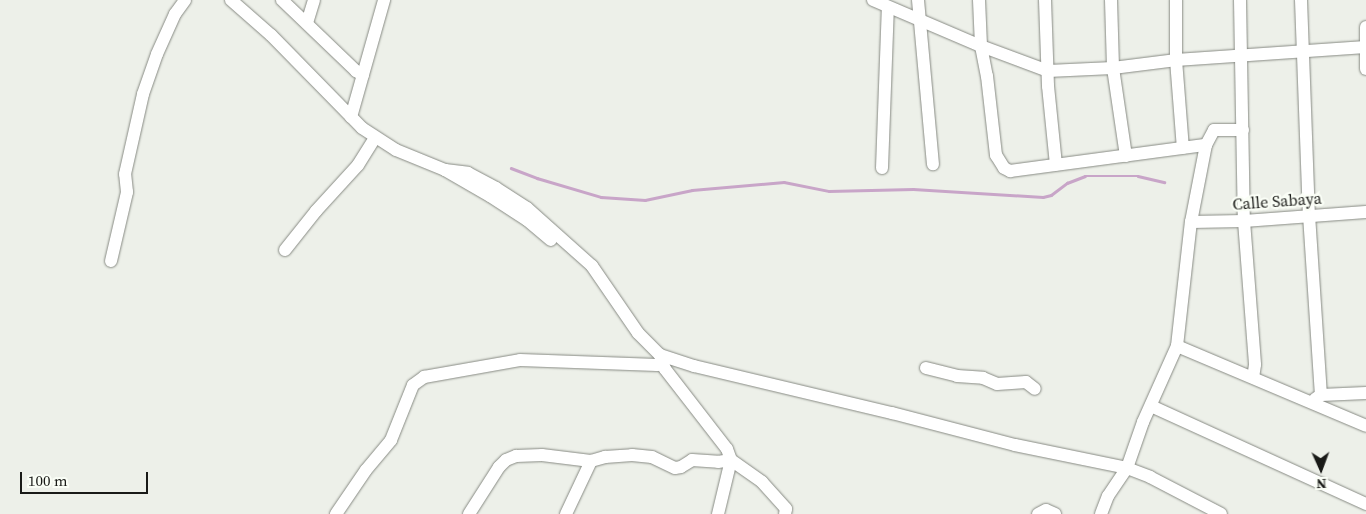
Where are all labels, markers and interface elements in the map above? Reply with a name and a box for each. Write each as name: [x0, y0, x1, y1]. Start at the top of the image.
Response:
street label: Calle Sabaya: [1232, 188, 1322, 214]
north arrow: [1296, 444, 1346, 494]
scale bar: [22, 462, 150, 494]
text: 100 m: [28, 470, 68, 491]
text: N: [1316, 474, 1327, 494]

